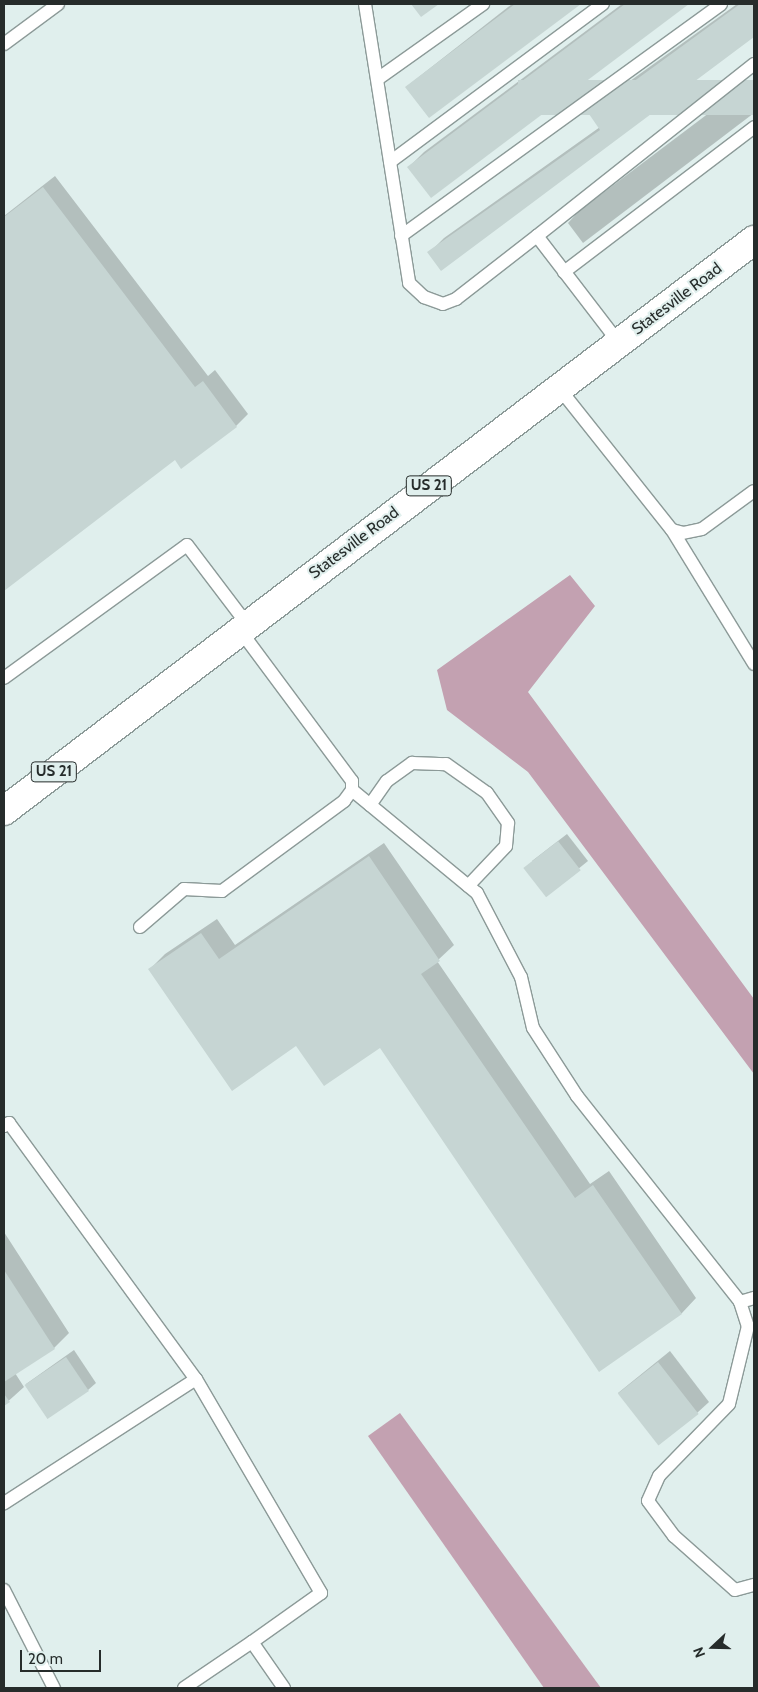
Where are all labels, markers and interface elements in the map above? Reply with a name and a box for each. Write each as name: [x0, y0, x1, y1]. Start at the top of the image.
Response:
street label: Statesville Road: [628, 259, 726, 339]
road number: US 21: [405, 474, 453, 498]
street label: Statesville Road: [305, 503, 403, 583]
road number: US 21: [30, 760, 78, 784]
north arrow: [688, 1622, 738, 1672]
scale bar: [22, 1640, 104, 1672]
text: N: [689, 1645, 709, 1660]
text: 20 m: [28, 1650, 63, 1668]

